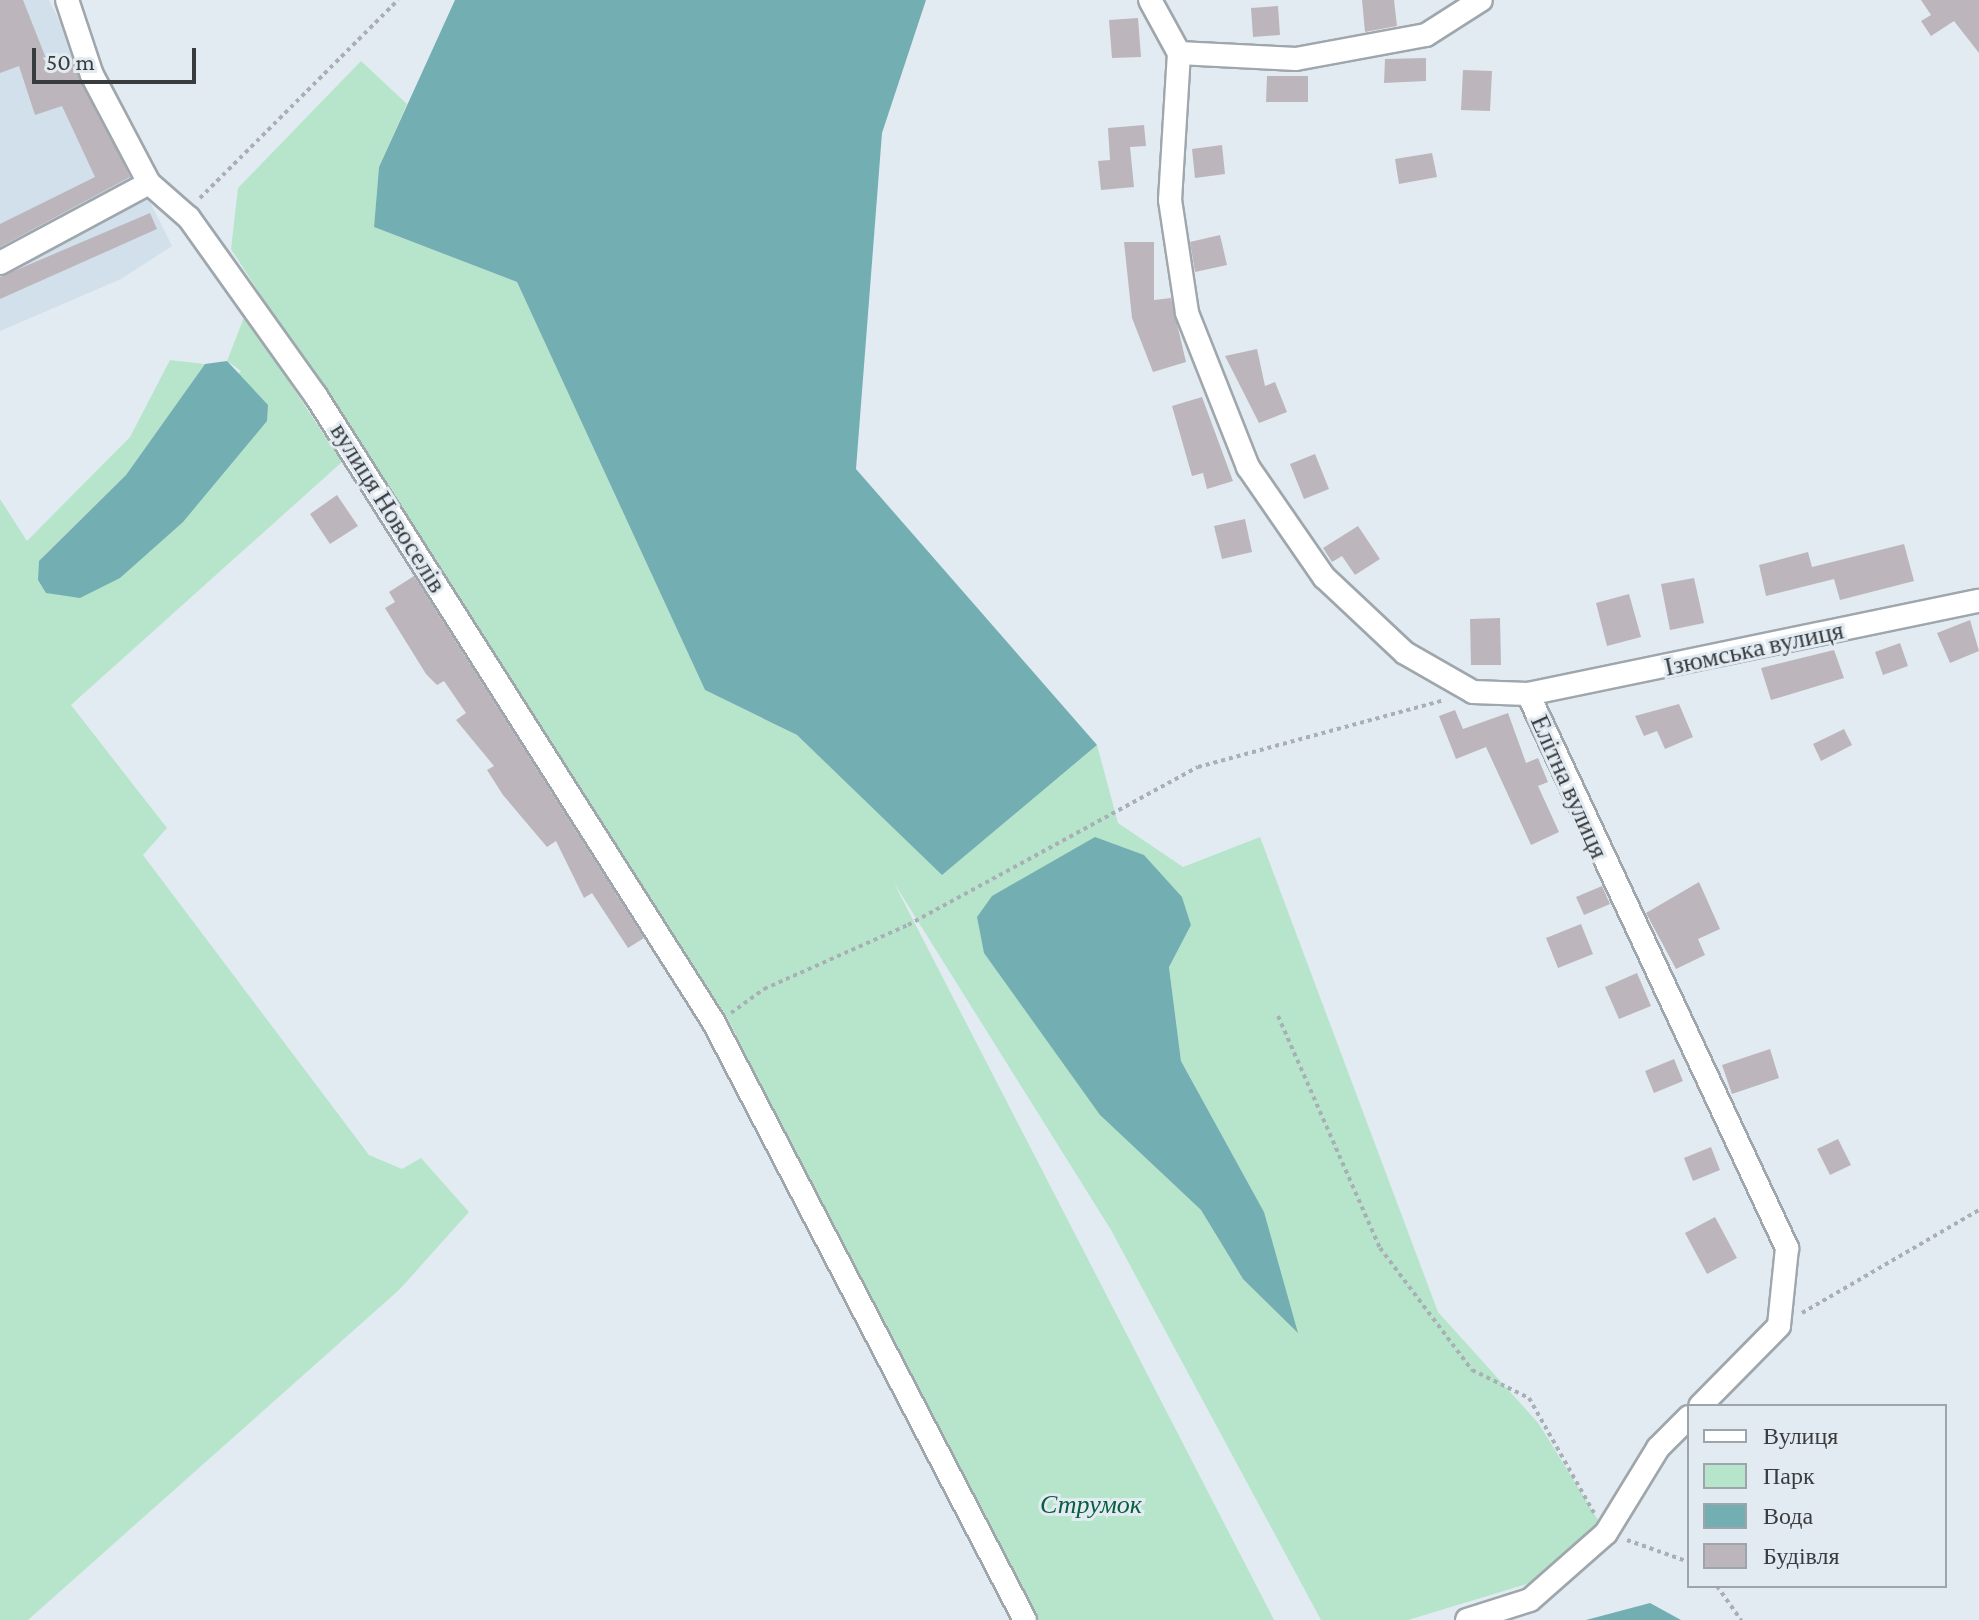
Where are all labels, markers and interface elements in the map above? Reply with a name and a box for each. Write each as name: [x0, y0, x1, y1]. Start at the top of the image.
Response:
scale bar: [36, 32, 200, 82]
text: 50 m: [46, 48, 95, 75]
street label: вулиця Новоселів: [323, 417, 453, 599]
street label: Ізюмська вулиця: [1661, 615, 1847, 683]
street label: Елітна вулиця: [1523, 710, 1615, 864]
legend: [1687, 1404, 1947, 1588]
text: Вулиця: [1763, 1422, 1838, 1449]
text: Парк: [1763, 1462, 1815, 1489]
park label: Струмок: [1040, 1489, 1142, 1521]
text: Вода: [1763, 1502, 1813, 1529]
text: Будівля: [1763, 1542, 1840, 1569]

